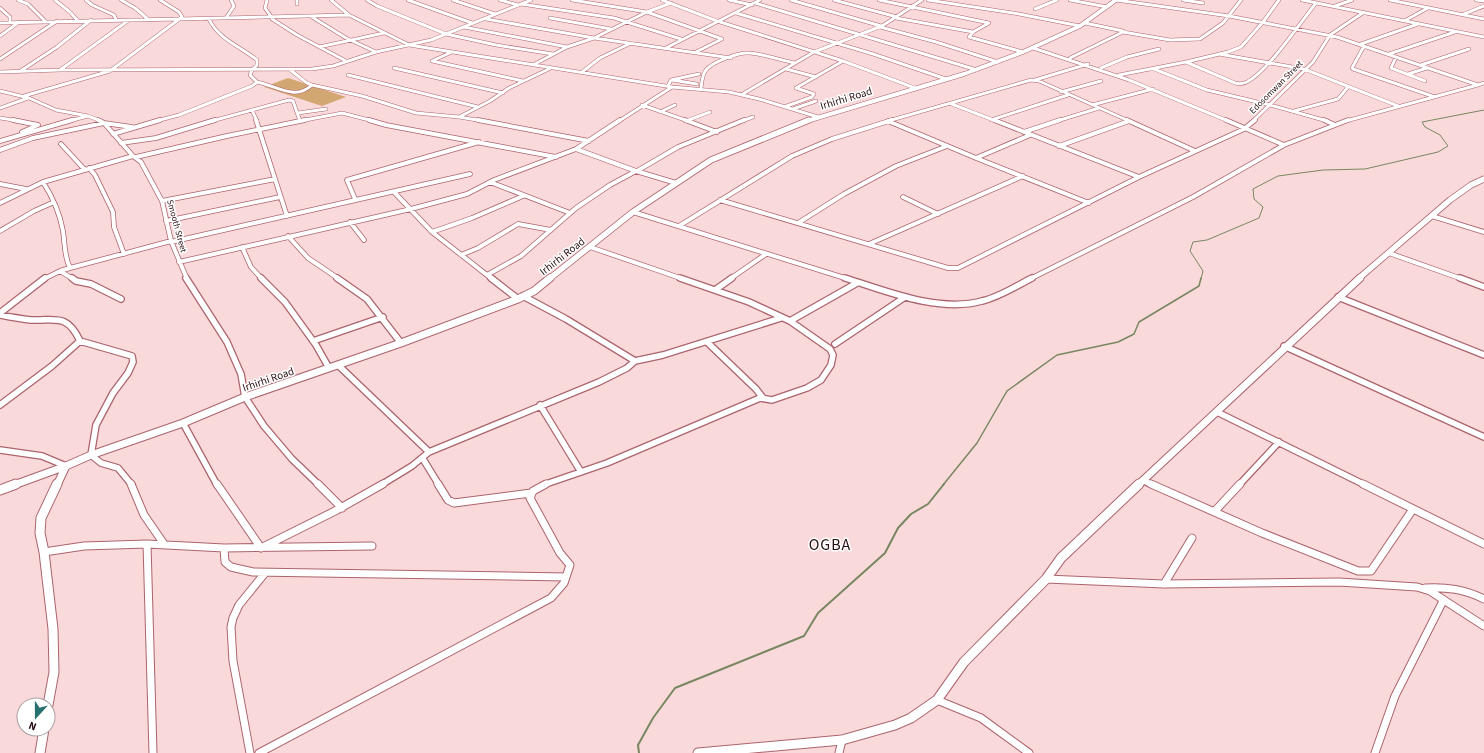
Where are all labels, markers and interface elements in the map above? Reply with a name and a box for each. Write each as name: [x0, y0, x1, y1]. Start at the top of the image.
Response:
street label: Edosomwan Street: [1247, 58, 1306, 117]
street label: Irhirhi Road: [818, 83, 874, 114]
street label: Smooth Street: [163, 198, 190, 254]
street label: Irhirhi Road: [537, 234, 588, 279]
street label: Irhirhi Road: [240, 364, 296, 395]
district label: OGBA: [809, 534, 851, 556]
north arrow: [16, 697, 56, 737]
text: N: [26, 718, 39, 734]

